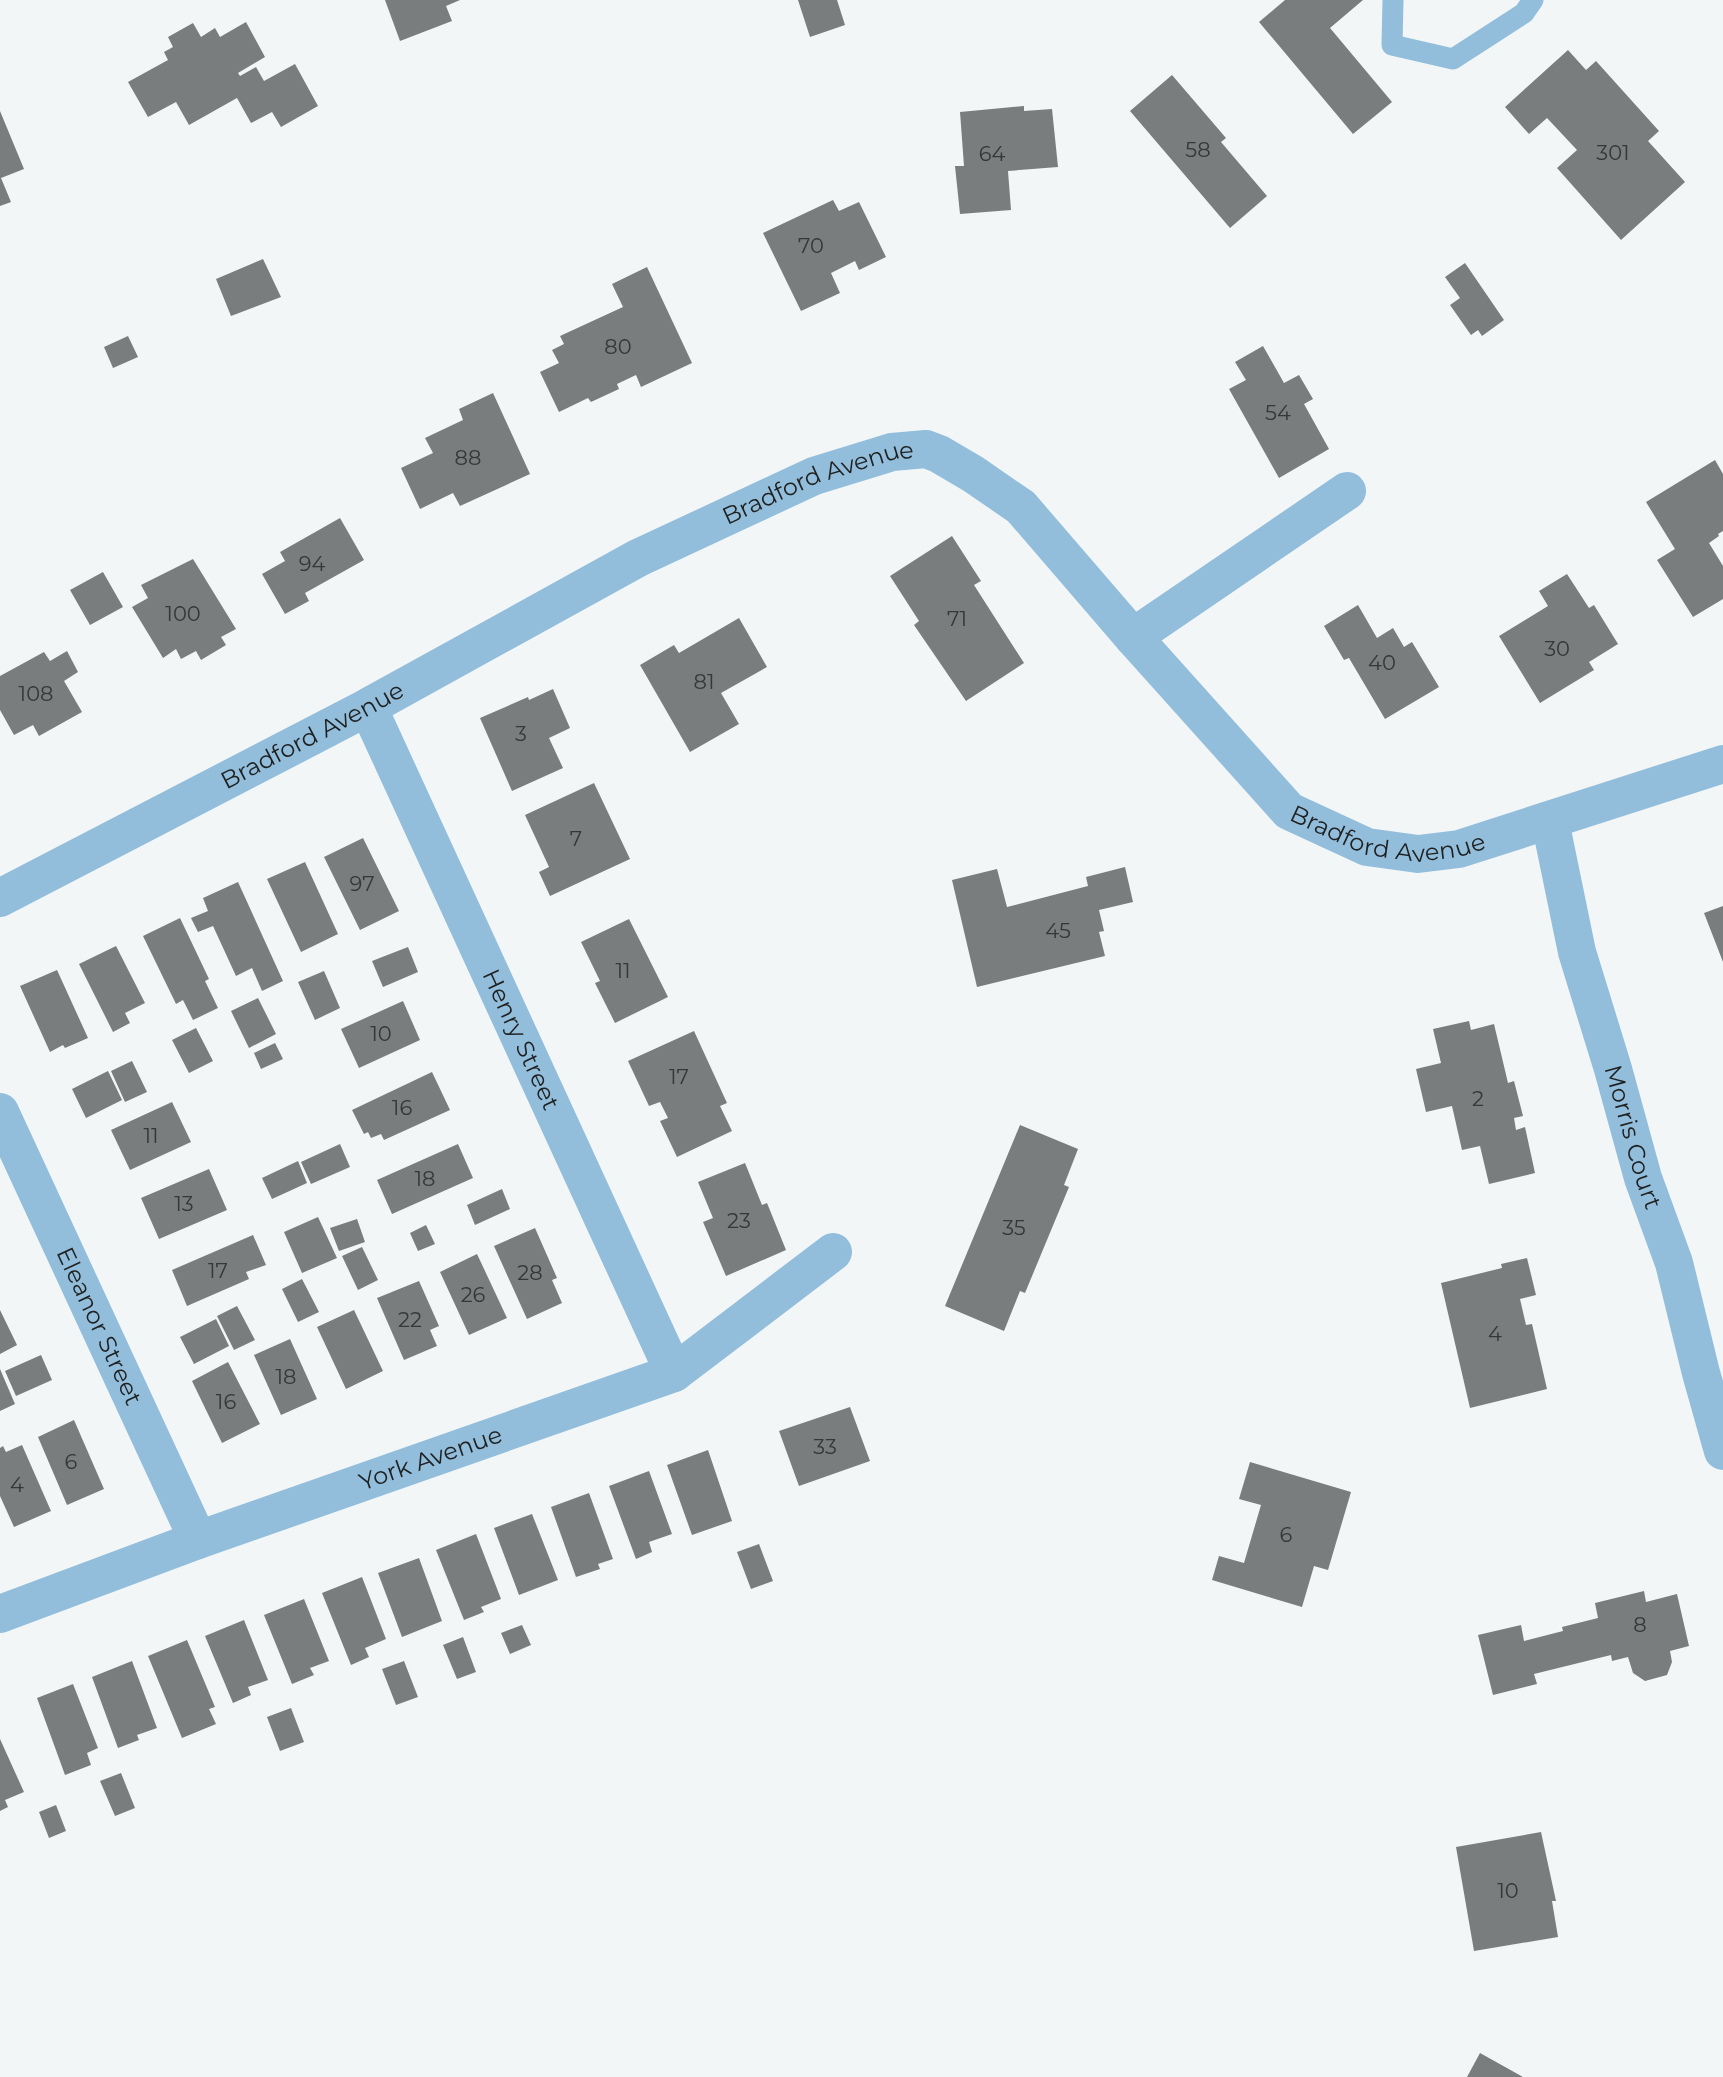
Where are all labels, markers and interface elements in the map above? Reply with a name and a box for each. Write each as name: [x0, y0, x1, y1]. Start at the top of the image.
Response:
house number: 58: [1185, 137, 1211, 162]
house number: 301: [1596, 140, 1630, 165]
house number: 64: [979, 141, 1005, 166]
house number: 70: [798, 233, 824, 258]
house number: 80: [604, 334, 632, 359]
house number: 54: [1265, 400, 1291, 425]
street label: Bradford Avenue: [717, 435, 915, 531]
house number: 88: [455, 445, 481, 470]
house number: 94: [299, 551, 325, 576]
house number: 100: [165, 601, 201, 626]
house number: 71: [947, 606, 967, 631]
house number: 30: [1544, 636, 1570, 661]
house number: 40: [1368, 650, 1396, 675]
house number: 81: [694, 669, 714, 694]
street label: Bradford Avenue: [216, 675, 409, 795]
house number: 108: [19, 681, 53, 706]
house number: 3: [515, 721, 527, 746]
street label: Bradford Avenue: [1286, 799, 1489, 869]
house number: 7: [570, 826, 582, 851]
house number: 97: [350, 871, 375, 896]
house number: 45: [1045, 918, 1071, 943]
house number: 11: [615, 958, 631, 983]
street label: Henry Street: [476, 964, 566, 1115]
house number: 10: [370, 1021, 392, 1046]
street label: Morris Court: [1599, 1062, 1668, 1213]
house number: 17: [669, 1064, 689, 1089]
house number: 2: [1472, 1086, 1484, 1111]
house number: 16: [392, 1095, 412, 1120]
house number: 11: [143, 1123, 159, 1148]
house number: 18: [415, 1166, 435, 1191]
house number: 13: [174, 1191, 194, 1216]
house number: 23: [727, 1208, 751, 1233]
house number: 35: [1002, 1215, 1026, 1240]
street label: Eleanor Street: [51, 1242, 149, 1410]
house number: 17: [208, 1258, 228, 1283]
house number: 28: [517, 1260, 543, 1285]
house number: 26: [461, 1282, 486, 1307]
house number: 22: [398, 1307, 422, 1332]
house number: 4: [1488, 1321, 1502, 1346]
house number: 18: [276, 1364, 296, 1389]
house number: 16: [216, 1389, 236, 1414]
street label: York Avenue: [355, 1419, 506, 1496]
house number: 33: [813, 1434, 837, 1459]
house number: 6: [65, 1449, 78, 1474]
house number: 4: [10, 1472, 24, 1497]
house number: 6: [1280, 1522, 1293, 1547]
house number: 8: [1633, 1612, 1647, 1637]
house number: 10: [1497, 1878, 1519, 1903]

